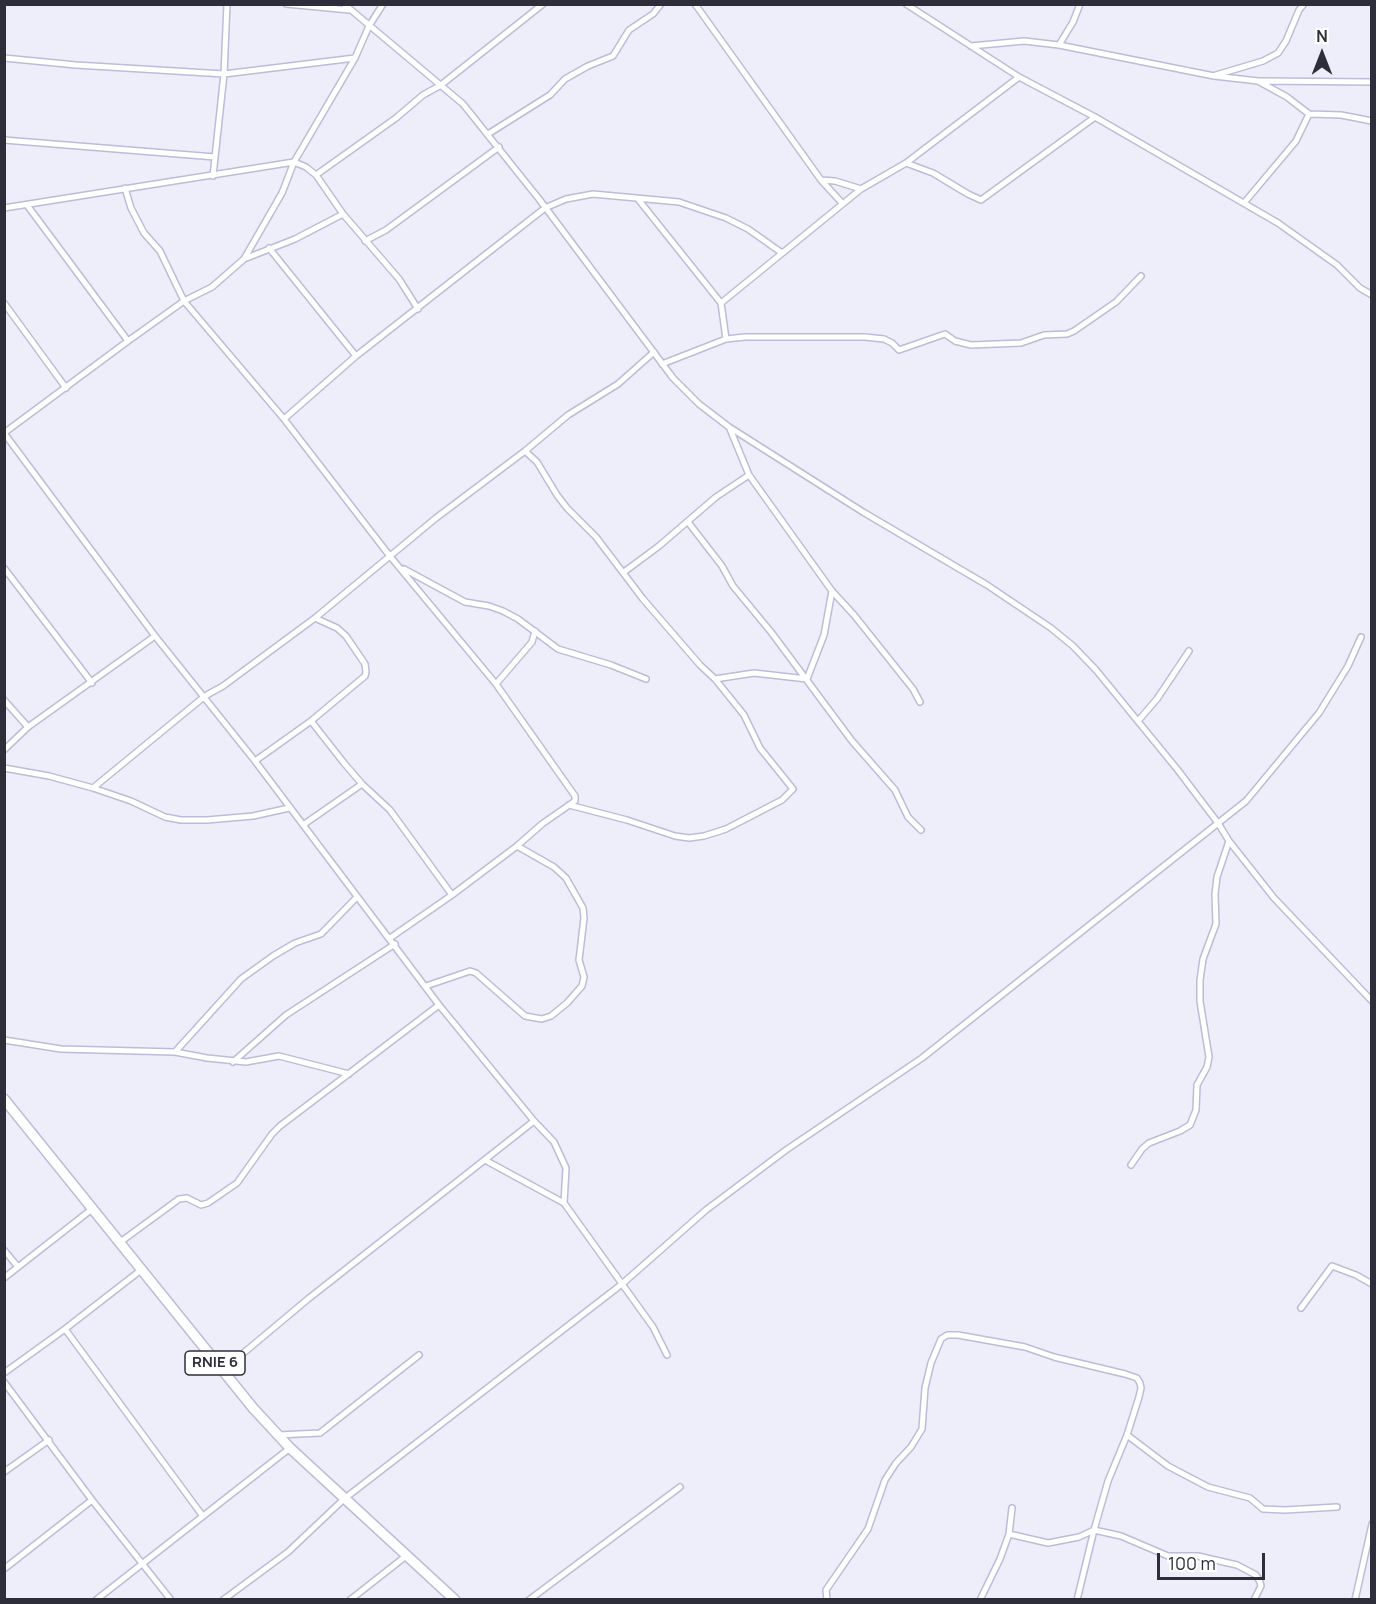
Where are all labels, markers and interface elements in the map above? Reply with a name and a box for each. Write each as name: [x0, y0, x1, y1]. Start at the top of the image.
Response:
north arrow: [1292, 24, 1352, 84]
text: N: [1316, 25, 1328, 47]
road number: RNIE 6: [185, 1351, 245, 1375]
scale bar: [1160, 1541, 1268, 1579]
text: 100 m: [1168, 1551, 1216, 1575]

